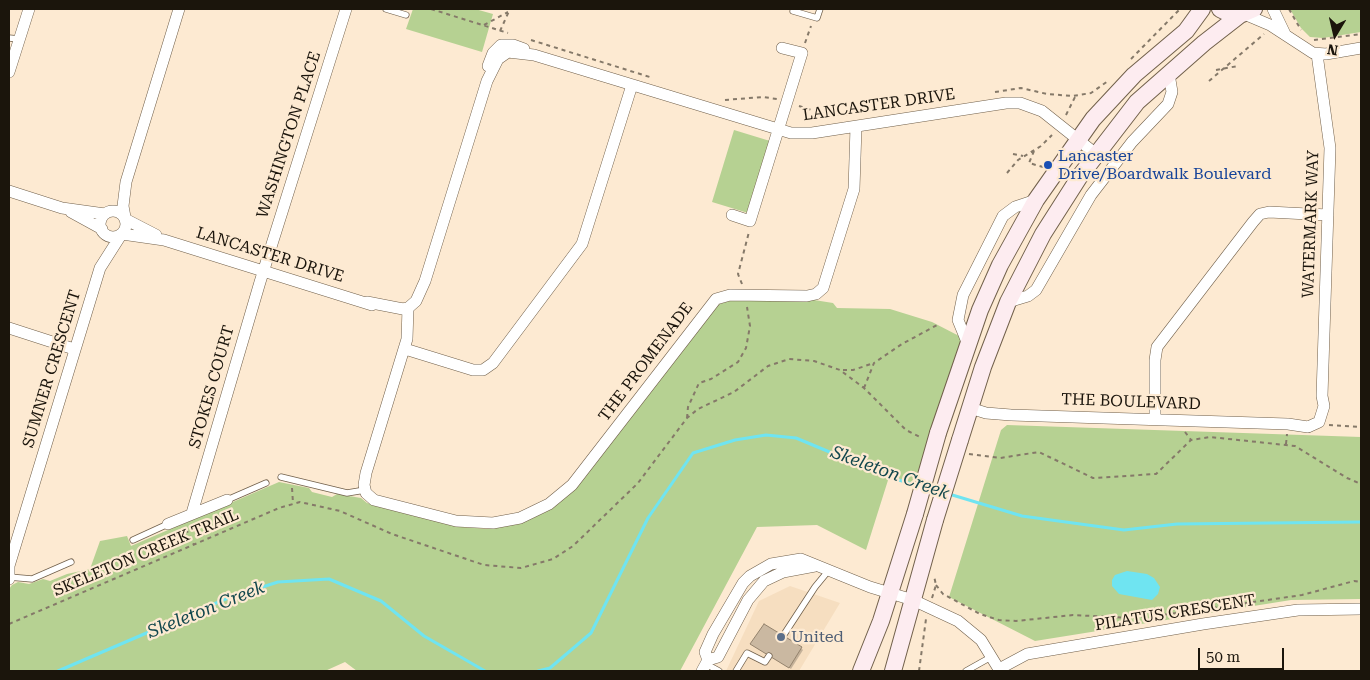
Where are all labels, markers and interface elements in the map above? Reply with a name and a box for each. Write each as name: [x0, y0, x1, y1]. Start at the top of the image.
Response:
north arrow: [1310, 10, 1360, 60]
text: N: [1326, 41, 1339, 59]
street label: WASHINGTON PLACE: [253, 49, 325, 221]
street label: LANCASTER DRIVE: [802, 85, 956, 125]
place label: Lancaster Drive/Boardwalk Boulevard: [1058, 146, 1271, 184]
street label: WATERMARK WAY: [1299, 149, 1323, 299]
marker: Lancaster Drive/Boardwalk Boulevard: [1042, 159, 1054, 171]
street label: LANCASTER DRIVE: [194, 223, 346, 287]
street label: SUMNER CRESCENT: [19, 288, 85, 450]
street label: THE PROMENADE: [595, 299, 697, 425]
street label: STOKES COURT: [185, 323, 239, 451]
street label: THE BOULEVARD: [1061, 390, 1201, 414]
water label: Skeleton Creek: [828, 442, 952, 504]
street label: SKELETON CREEK TRAIL: [50, 505, 242, 601]
water label: Skeleton Creek: [144, 577, 268, 643]
street label: PILATUS CRESCENT: [1093, 591, 1257, 635]
place label: United: [791, 627, 844, 647]
marker: United: [775, 631, 787, 643]
scale bar: [1200, 638, 1286, 670]
text: 50 m: [1206, 648, 1240, 666]

